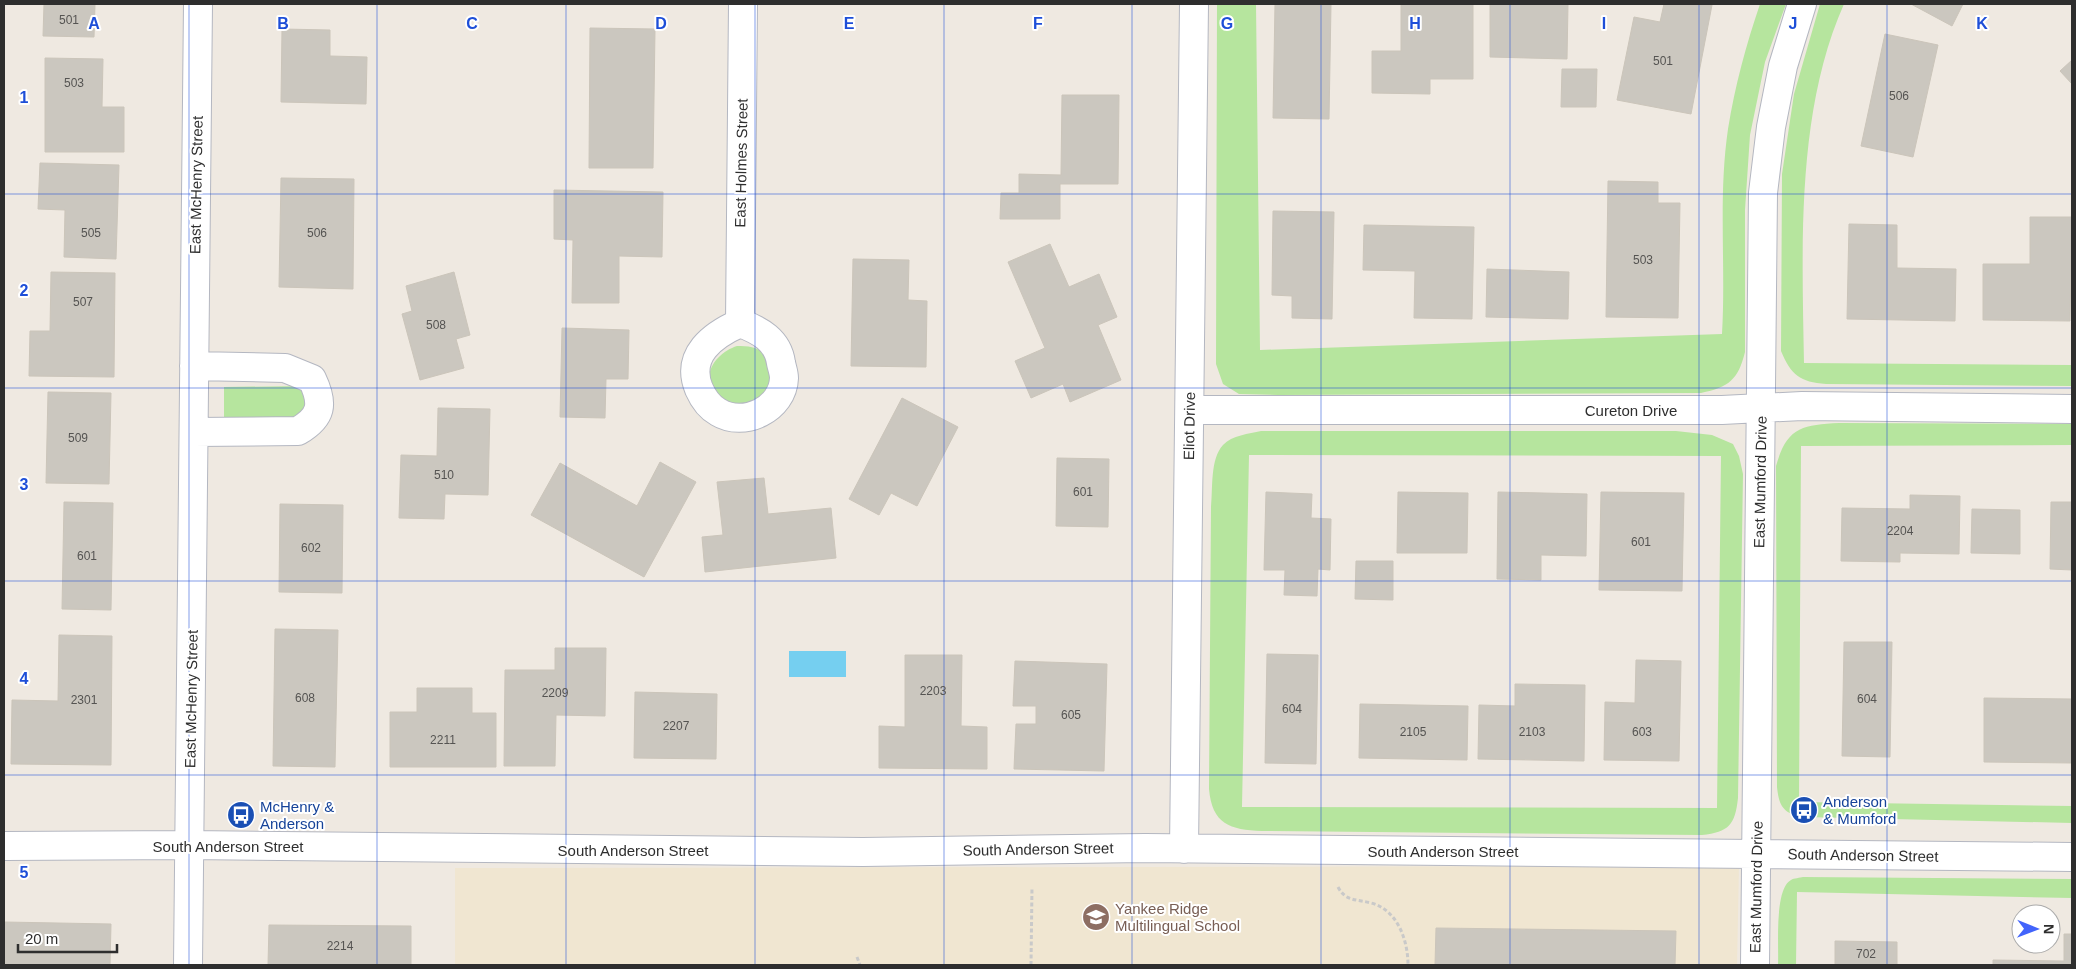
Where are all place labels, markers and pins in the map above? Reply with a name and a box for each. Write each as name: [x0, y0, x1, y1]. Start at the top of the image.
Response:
place label: Anderson & Mumford: [1823, 793, 1896, 827]
bus stop icon: Anderson & Mumford: [1789, 795, 1819, 825]
place label: McHenry & Anderson: [260, 798, 334, 832]
bus stop icon: McHenry & Anderson: [226, 800, 256, 830]
place label: Yankee Ridge Multilingual School: [1115, 900, 1240, 934]
school or university icon: Yankee Ridge Multilingual School: [1081, 902, 1111, 932]

